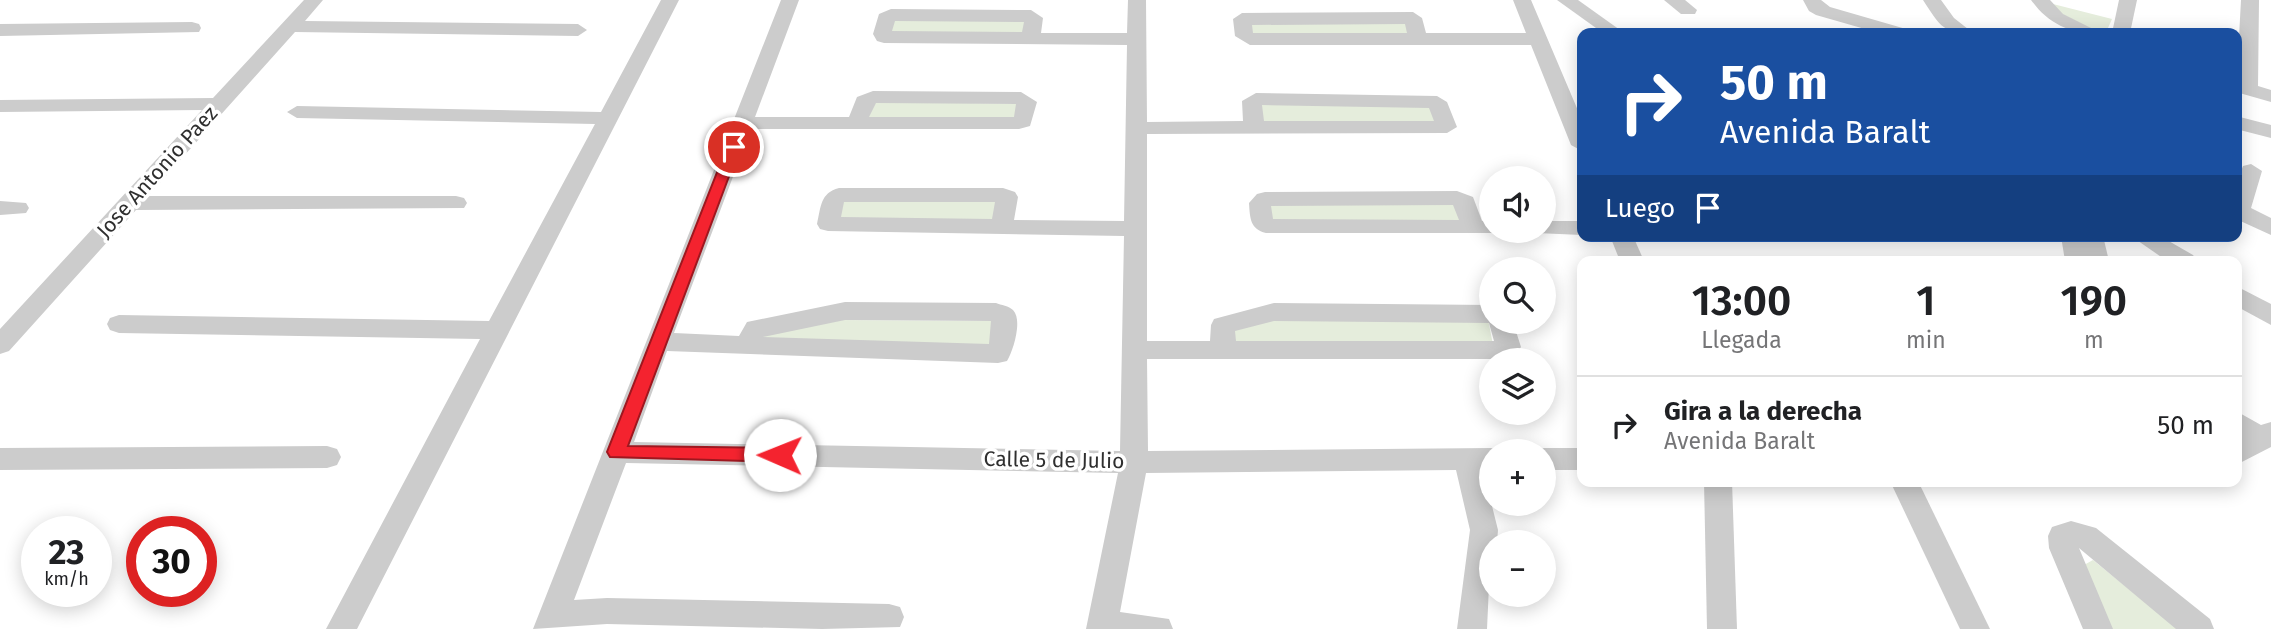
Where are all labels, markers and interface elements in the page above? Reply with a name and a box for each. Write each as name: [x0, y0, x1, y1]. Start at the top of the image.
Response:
text: 50 m: [1720, 53, 1828, 112]
icon: right: [1605, 56, 1696, 147]
street label: Jose Antonio Paez: [91, 101, 223, 243]
text: Avenida Baralt: [1720, 113, 1930, 151]
pin: [704, 117, 764, 177]
icon: arrive: [715, 128, 753, 166]
map controls: [1479, 166, 1556, 607]
button: sound: [1479, 166, 1556, 243]
icon: arrive: [1689, 189, 1727, 227]
text: Luego: [1605, 193, 1675, 224]
button: search: [1479, 257, 1556, 334]
text: 13:00: [1692, 276, 1791, 326]
text: 1: [1916, 276, 1935, 326]
text: 190: [2061, 276, 2127, 326]
text: Llegada: [1701, 326, 1782, 354]
text: min: [1906, 326, 1946, 354]
text: m: [2084, 326, 2104, 354]
button: layers: [1479, 348, 1556, 425]
text: Gira a la derecha: [1664, 396, 1862, 427]
icon: right: [1605, 406, 1643, 444]
text: 50 m: [2157, 410, 2214, 441]
position arrow: [743, 418, 817, 492]
text: Avenida Baralt: [1664, 427, 1815, 455]
button: +: [1479, 439, 1556, 516]
street label: Calle 5 de Julio: [983, 446, 1125, 474]
speed limit sign: 30: [126, 516, 217, 607]
button: −: [1479, 530, 1556, 607]
text: 23: [48, 531, 85, 573]
text: km/h: [44, 568, 89, 590]

